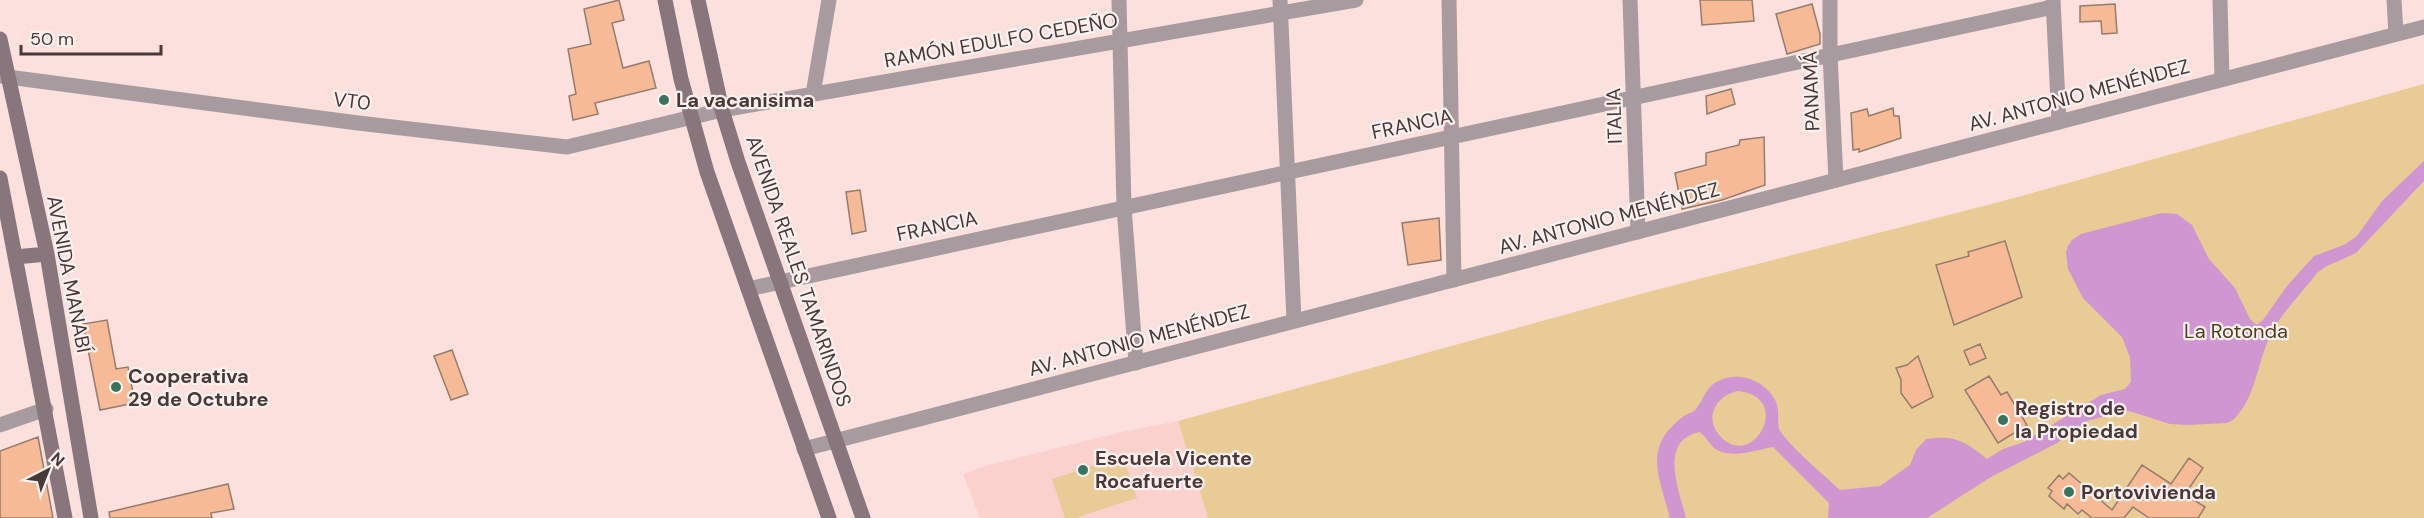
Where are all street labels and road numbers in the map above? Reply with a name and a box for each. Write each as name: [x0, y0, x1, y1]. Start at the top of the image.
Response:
street label: RAMÓN EDULFO CEDEÑO: [882, 7, 1120, 73]
street label: PANAMÁ: [1797, 50, 1825, 132]
street label: AV. ANTONIO MENÉNDEZ: [1966, 53, 2192, 137]
street label: VT0: [332, 86, 372, 116]
street label: ITALIA: [1600, 88, 1628, 144]
street label: FRANCIA: [1369, 103, 1455, 145]
street label: AVENIDA REALES TAMARINDOS: [740, 132, 858, 410]
street label: AV. ANTONIO MENÉNDEZ: [1496, 176, 1722, 260]
street label: AVENIDA MANABÍ: [41, 193, 97, 355]
street label: FRANCIA: [894, 205, 980, 247]
street label: AV. ANTONIO MENÉNDEZ: [1026, 298, 1252, 382]

